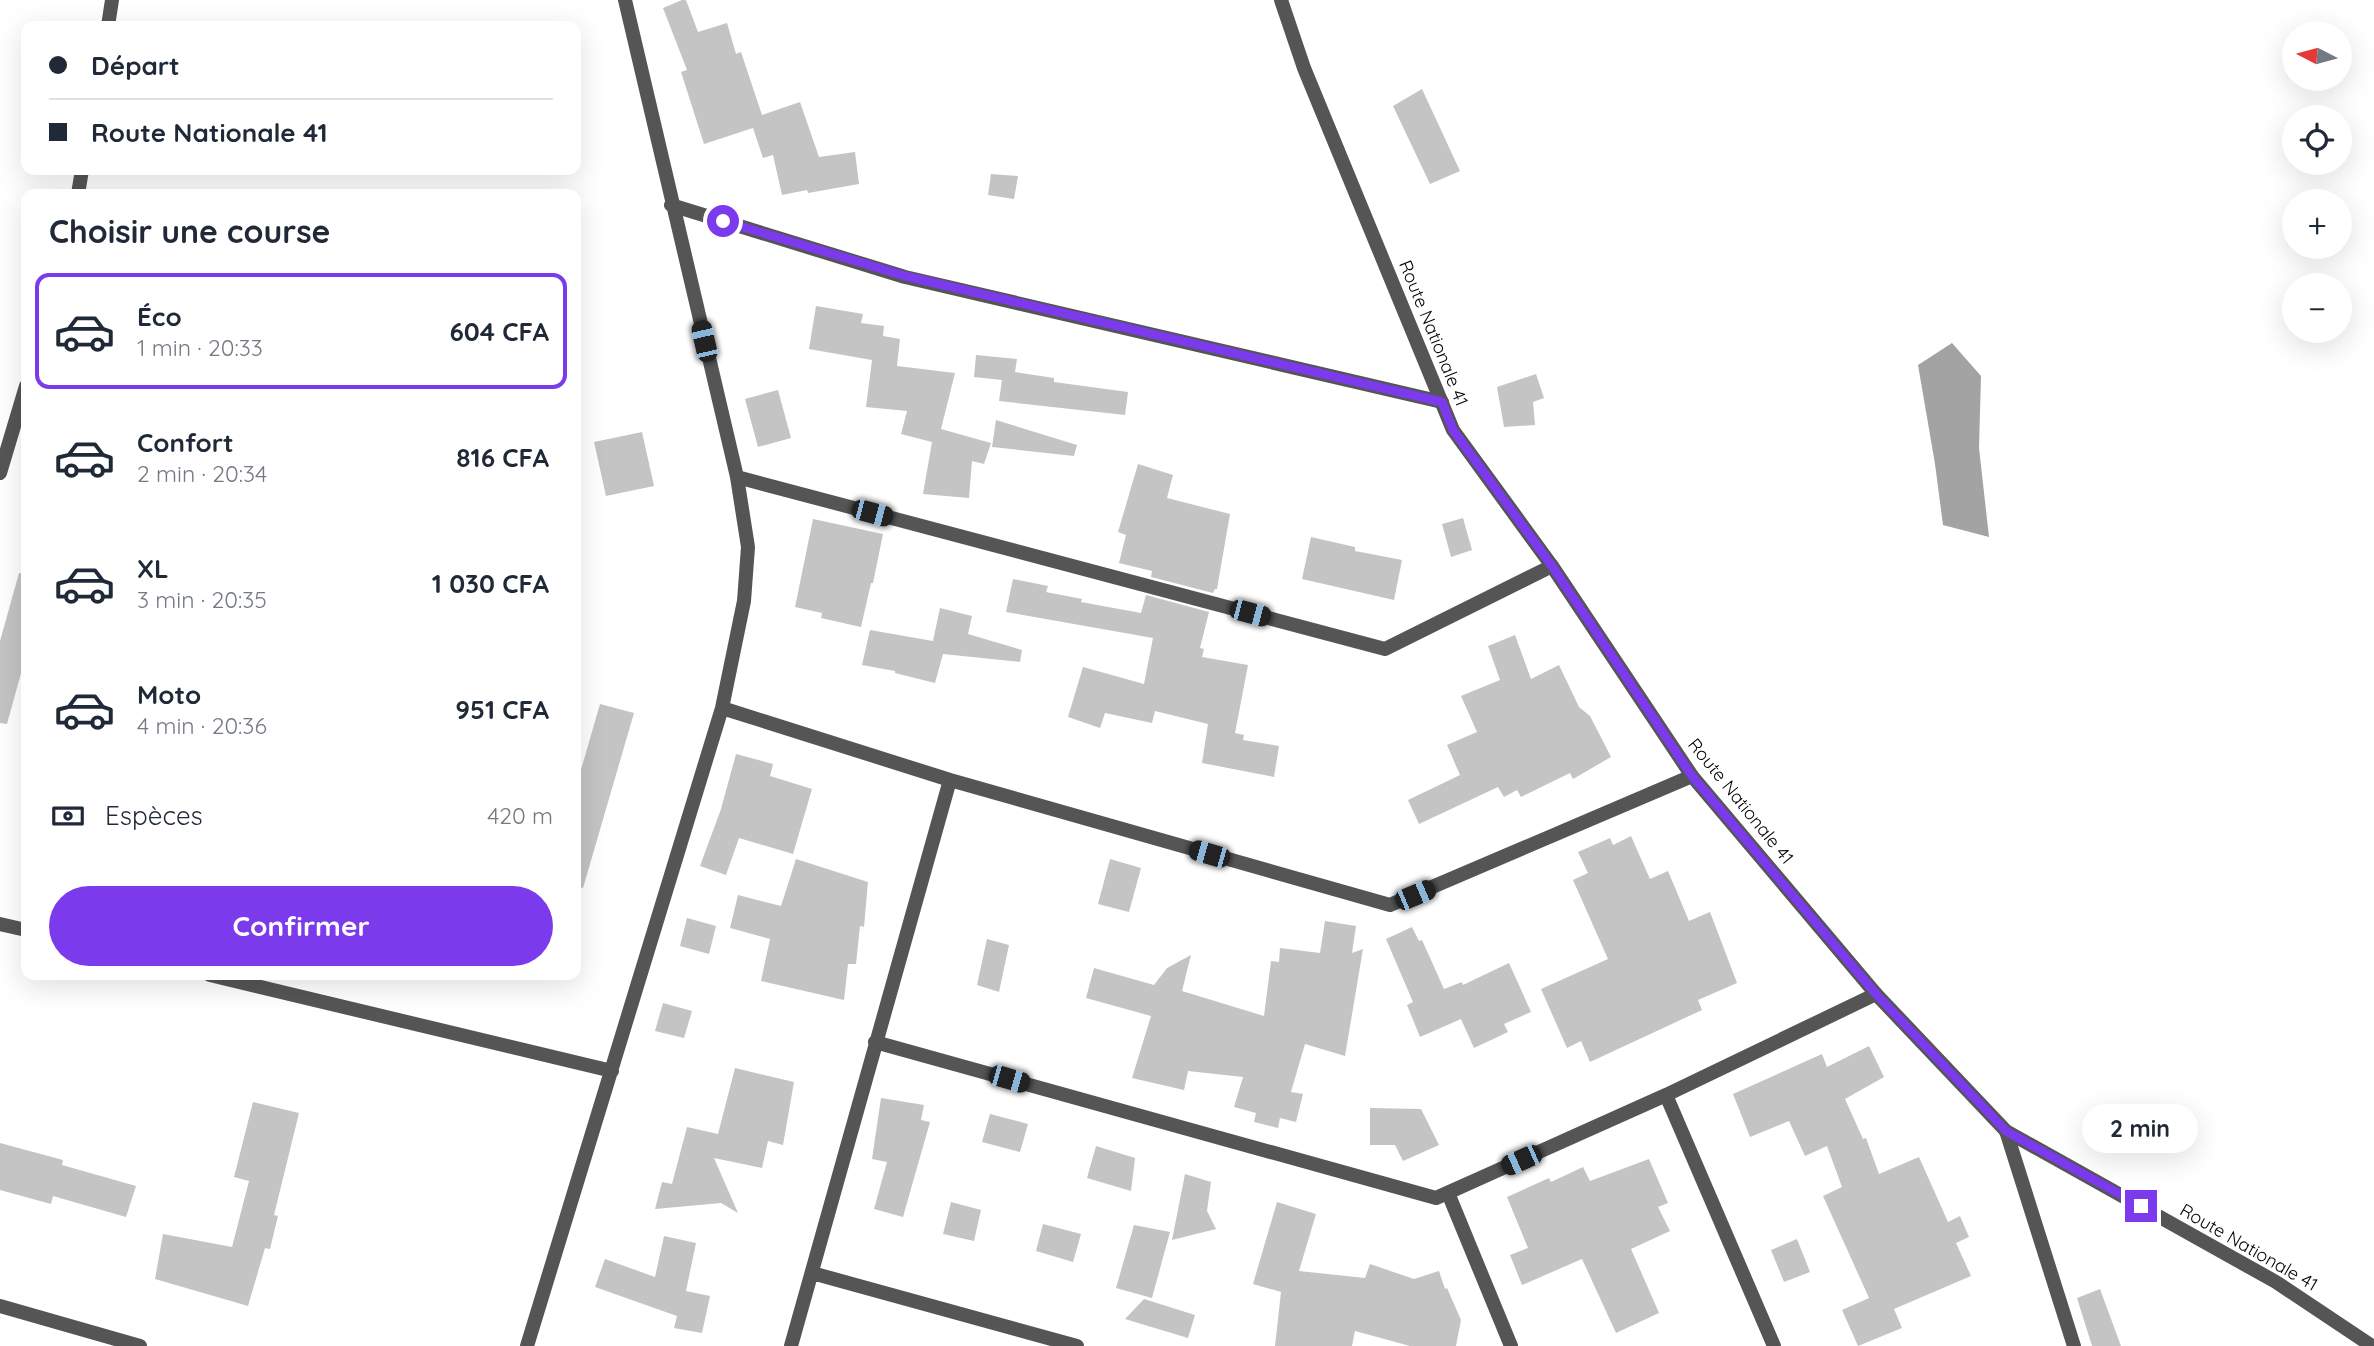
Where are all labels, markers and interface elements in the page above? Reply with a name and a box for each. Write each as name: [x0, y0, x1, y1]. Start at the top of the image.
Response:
north arrow: [2282, 21, 2352, 91]
map controls: [2282, 21, 2352, 343]
text: Départ: [91, 49, 180, 82]
button: locate: [2282, 105, 2352, 175]
text: Route Nationale 41: [91, 116, 328, 149]
button: +: [2282, 189, 2352, 259]
route start: [707, 205, 739, 237]
text: Choisir une course: [49, 211, 330, 251]
street label: Route Nationale 41: [1394, 257, 1474, 409]
button: −: [2282, 273, 2352, 343]
icon: car: [53, 300, 116, 363]
text: Éco: [137, 300, 182, 333]
text: 604 CFA: [449, 315, 549, 348]
car: [690, 318, 719, 364]
text: 1 min · 20:33: [137, 333, 263, 362]
icon: car: [53, 426, 116, 489]
text: Confort: [137, 426, 234, 459]
text: 816 CFA: [456, 441, 549, 474]
text: 2 min · 20:34: [137, 459, 267, 488]
car: [849, 497, 896, 529]
icon: car: [53, 552, 116, 615]
text: XL: [137, 552, 169, 585]
text: 1 030 CFA: [432, 567, 549, 600]
text: 3 min · 20:35: [137, 585, 267, 614]
car: [1227, 597, 1274, 629]
icon: car: [53, 678, 116, 741]
text: Moto: [137, 678, 201, 711]
text: 951 CFA: [455, 693, 549, 726]
text: 4 min · 20:36: [137, 711, 267, 740]
street label: Route Nationale 41: [1683, 733, 1799, 869]
icon: cash: [49, 797, 87, 835]
text: Espèces: [105, 799, 203, 832]
text: 420 m: [487, 801, 553, 830]
car: [1186, 838, 1233, 870]
car: [1392, 877, 1439, 913]
button: Confirmer: [49, 886, 553, 966]
car: [986, 1063, 1033, 1095]
callout: 2 min: [2083, 1104, 2199, 1154]
text: 2 min: [2110, 1114, 2170, 1143]
car: [1498, 1142, 1545, 1178]
route end: [2125, 1190, 2157, 1222]
street label: Route Nationale 41: [2176, 1198, 2322, 1296]

